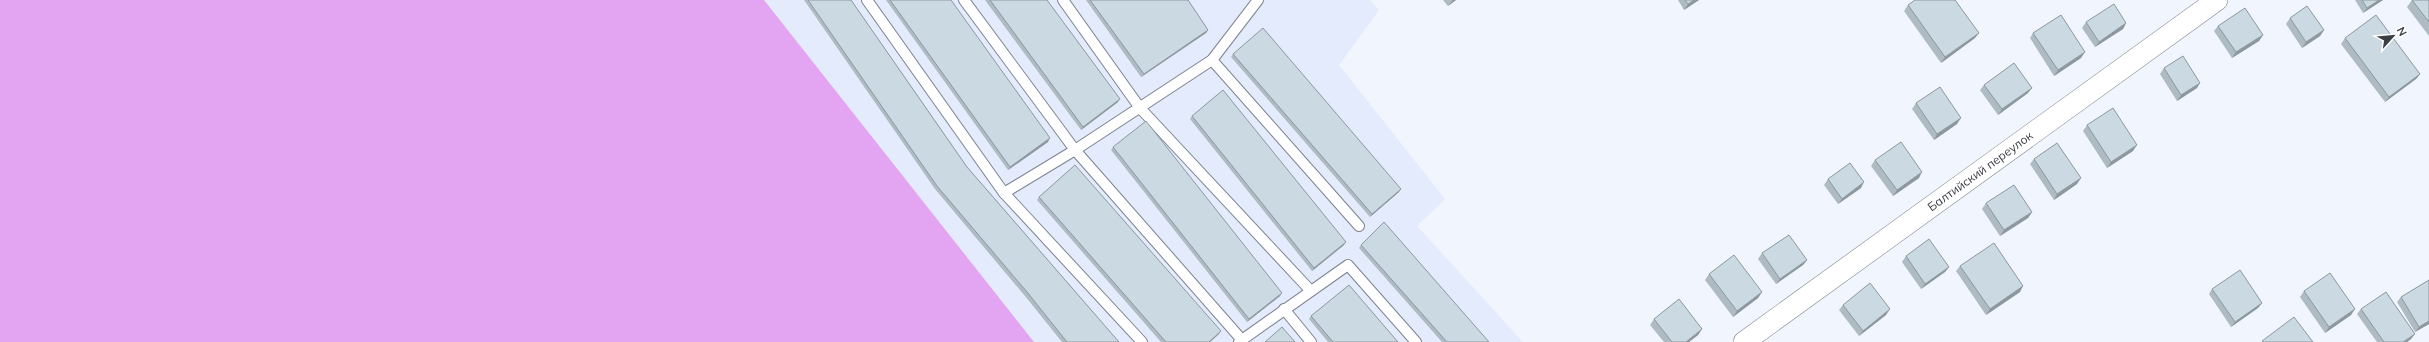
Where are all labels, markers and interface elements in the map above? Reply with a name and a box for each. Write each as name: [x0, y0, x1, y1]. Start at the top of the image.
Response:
north arrow: [2373, 16, 2413, 56]
text: N: [2394, 25, 2410, 38]
street label: Балтийский переулок: [1924, 127, 2036, 214]

